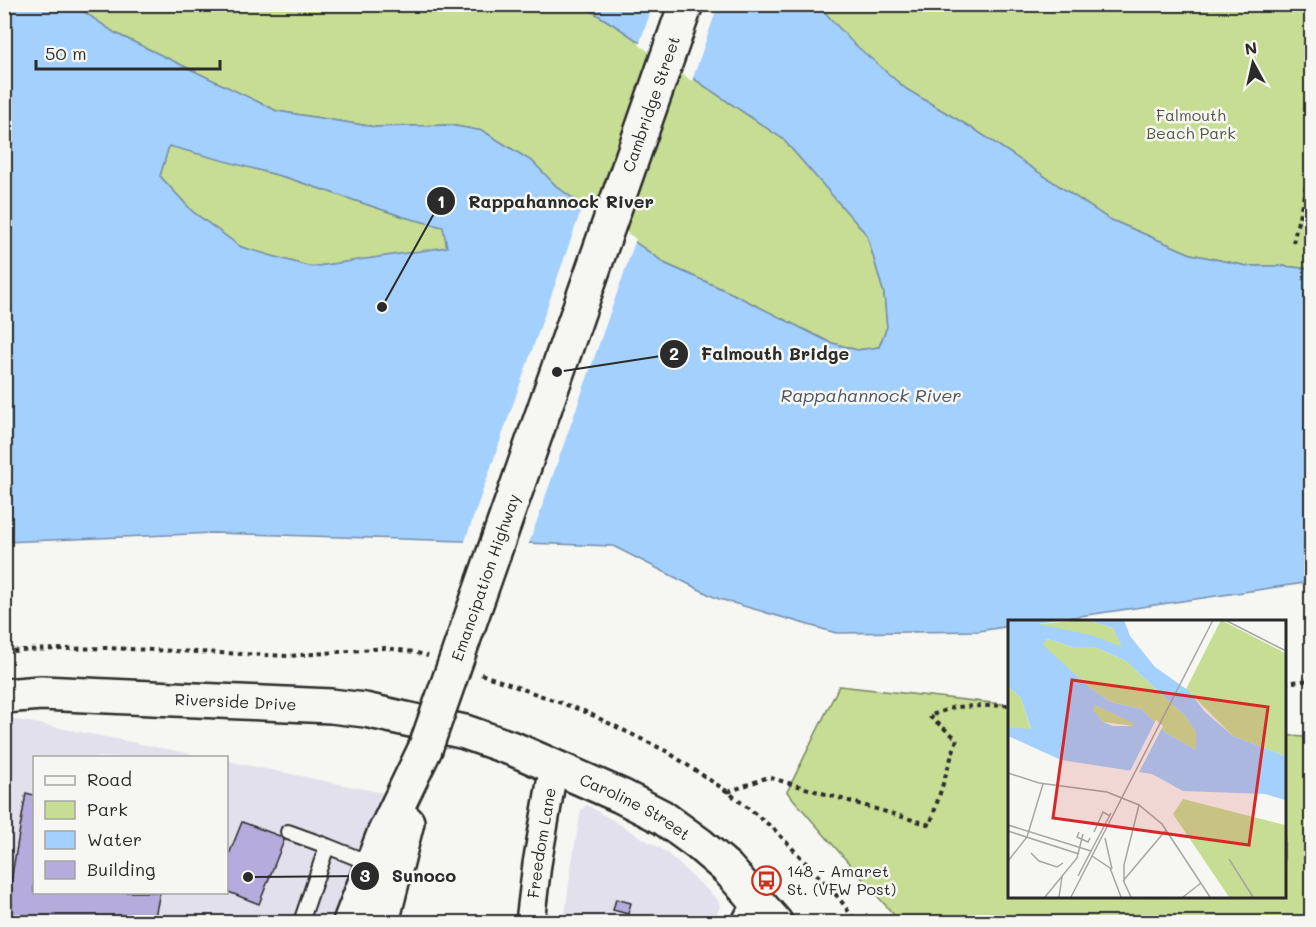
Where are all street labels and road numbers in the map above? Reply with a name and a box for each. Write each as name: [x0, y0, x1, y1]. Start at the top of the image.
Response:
street label: Cambridge Street: [617, 33, 684, 175]
street label: Emancipation Highway: [446, 491, 524, 664]
street label: Riverside Drive: [174, 688, 297, 714]
street label: Caroline Street: [577, 768, 695, 844]
street label: Freedom Lane: [522, 786, 560, 899]

